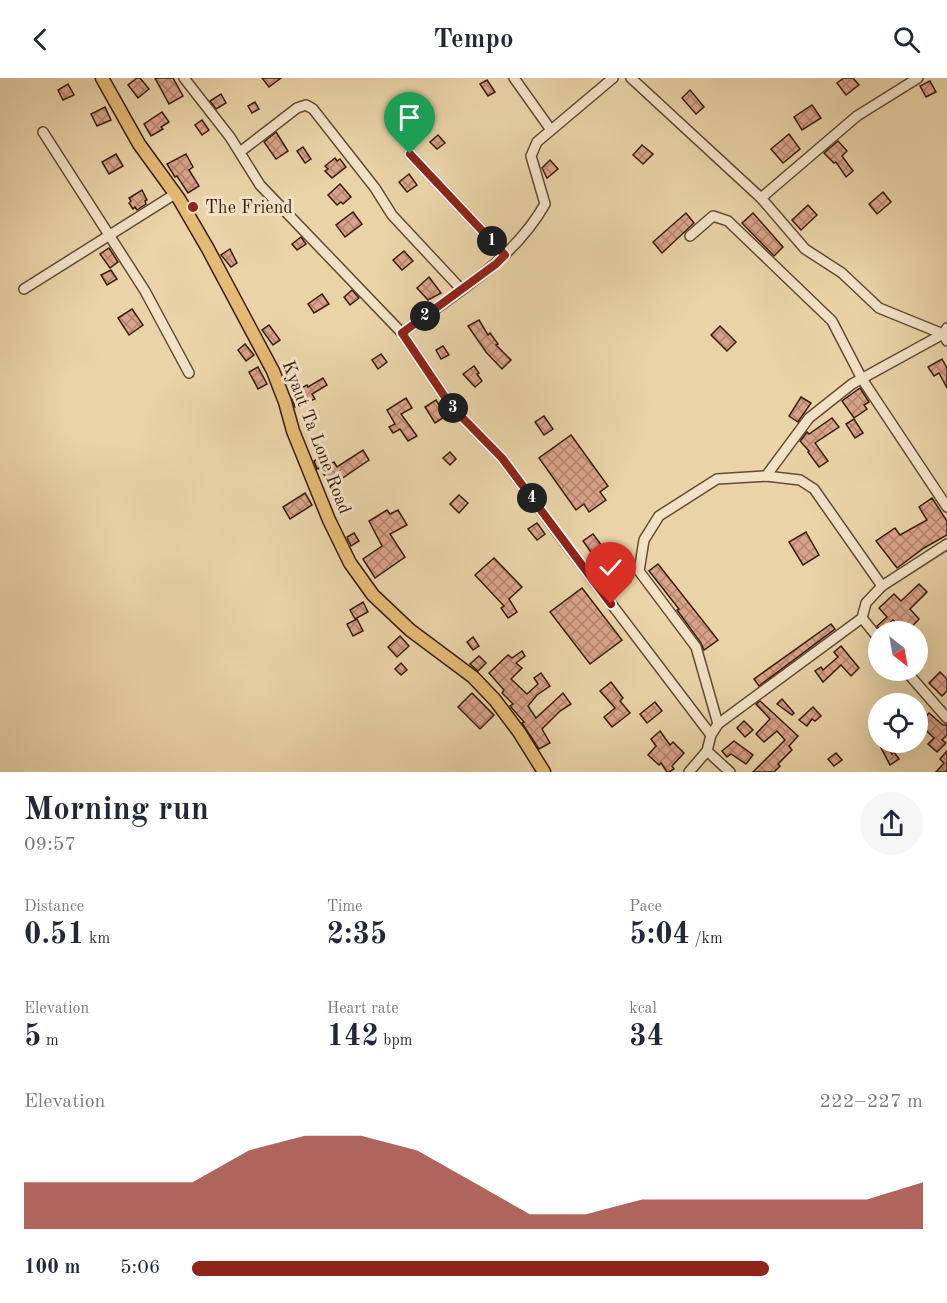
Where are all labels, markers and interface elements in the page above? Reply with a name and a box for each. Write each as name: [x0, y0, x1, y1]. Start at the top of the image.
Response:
icon: back: [24, 23, 57, 56]
icon: search: [890, 23, 923, 56]
text: Tempo: [433, 26, 514, 53]
pin: [384, 92, 435, 154]
icon: arrive: [393, 101, 426, 134]
place label: The Friend: [205, 199, 293, 217]
marker: The Friend: [186, 200, 200, 214]
pin: 1: [477, 226, 507, 256]
text: 1: [487, 233, 497, 249]
pin: 2: [410, 301, 440, 331]
text: 2: [420, 308, 430, 324]
street label: Kyaut Ta Lone Road: [279, 358, 354, 516]
pin: 3: [438, 393, 468, 423]
text: 3: [448, 400, 458, 416]
pin: 4: [517, 483, 547, 513]
text: 4: [527, 490, 537, 506]
pin: [585, 542, 636, 604]
icon: check: [594, 551, 627, 584]
north arrow: [868, 621, 928, 681]
map controls: [868, 621, 928, 753]
button: locate: [868, 693, 928, 753]
button: share: [860, 792, 923, 855]
text: Morning run: [24, 794, 209, 827]
text: 09:57: [24, 835, 76, 855]
text: Distance: [24, 899, 84, 915]
text: Time: [327, 899, 362, 915]
text: Pace: [629, 899, 662, 915]
text: 0.51: [24, 920, 85, 950]
text: 2:35: [327, 920, 387, 950]
text: 5:04: [629, 920, 690, 950]
text: km: [85, 931, 110, 947]
text: /km: [690, 931, 723, 947]
text: Elevation: [24, 1001, 89, 1017]
text: Heart rate: [327, 1001, 399, 1017]
text: kcal: [629, 1001, 657, 1017]
text: 5: [24, 1022, 41, 1052]
text: 142: [327, 1022, 379, 1052]
text: 34: [629, 1022, 664, 1052]
text: m: [41, 1033, 59, 1049]
text: bpm: [379, 1033, 413, 1049]
text: Elevation: [24, 1092, 105, 1112]
text: 222–227 m: [820, 1092, 923, 1112]
text: 100 m: [24, 1258, 80, 1278]
text: 5:06: [120, 1258, 160, 1278]

